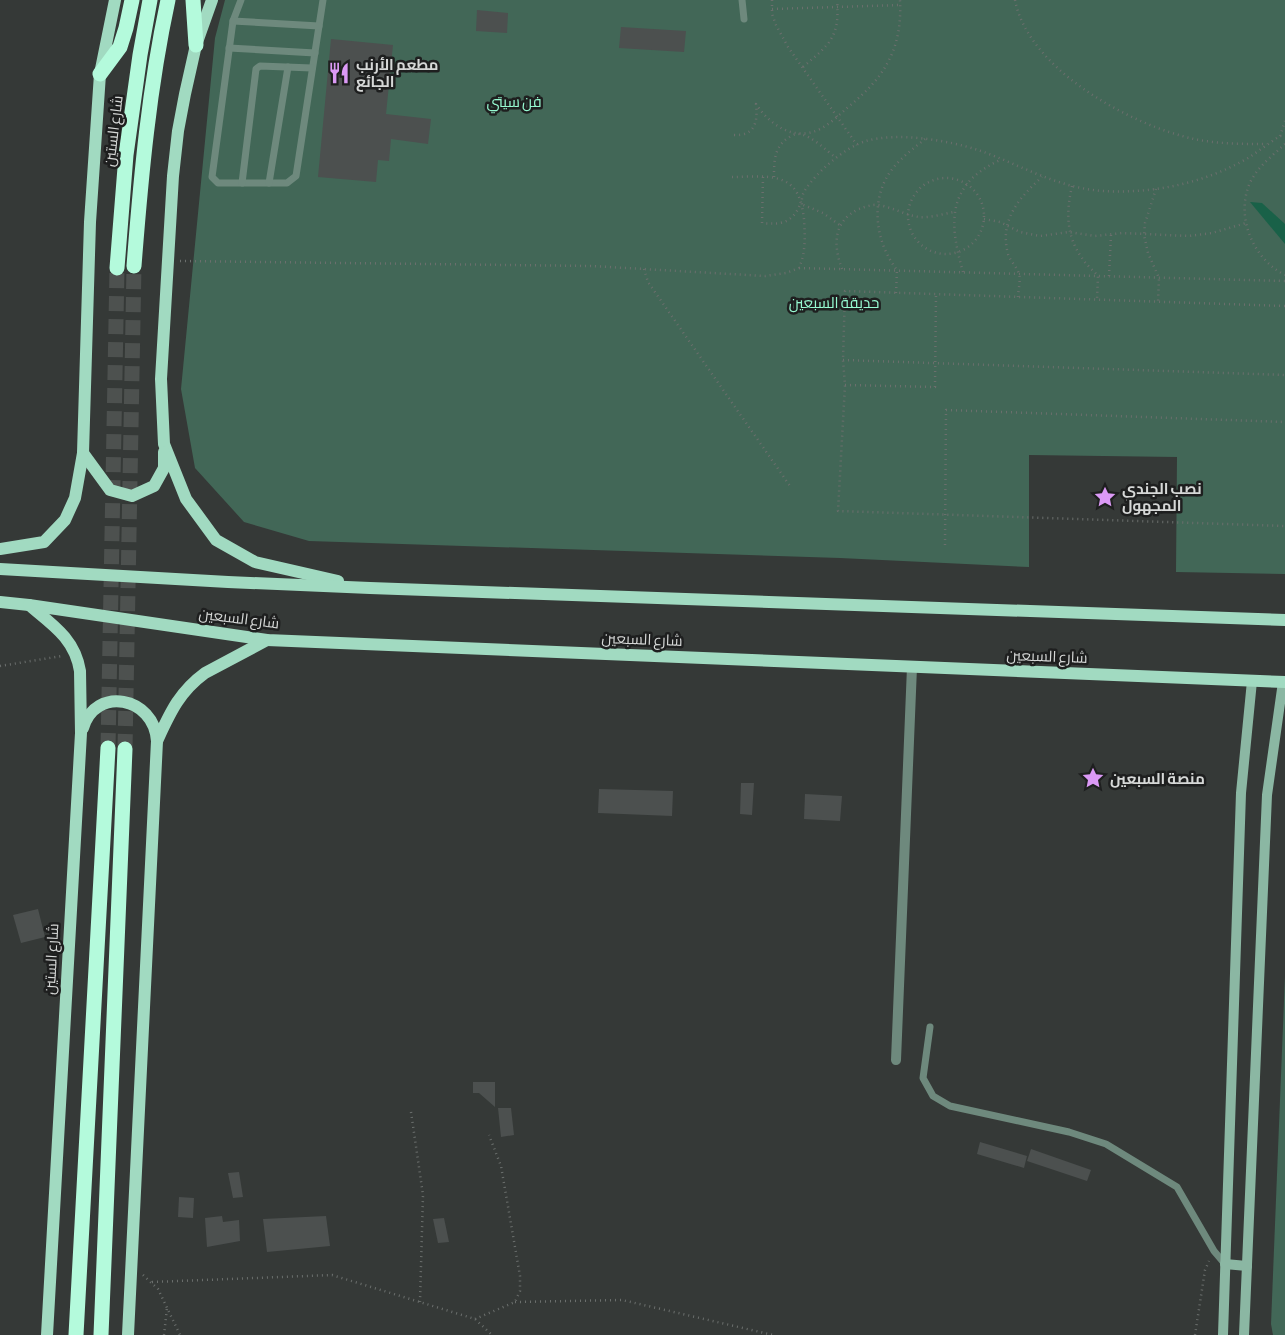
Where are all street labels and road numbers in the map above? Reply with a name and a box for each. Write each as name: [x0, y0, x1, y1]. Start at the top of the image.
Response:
street label: شارع الستين: [100, 94, 129, 168]
street label: شارع السبعين: [197, 605, 280, 634]
street label: شارع السبعين: [601, 629, 683, 652]
street label: شارع السبعين: [1006, 646, 1088, 669]
street label: شارع الستين: [41, 923, 64, 995]

